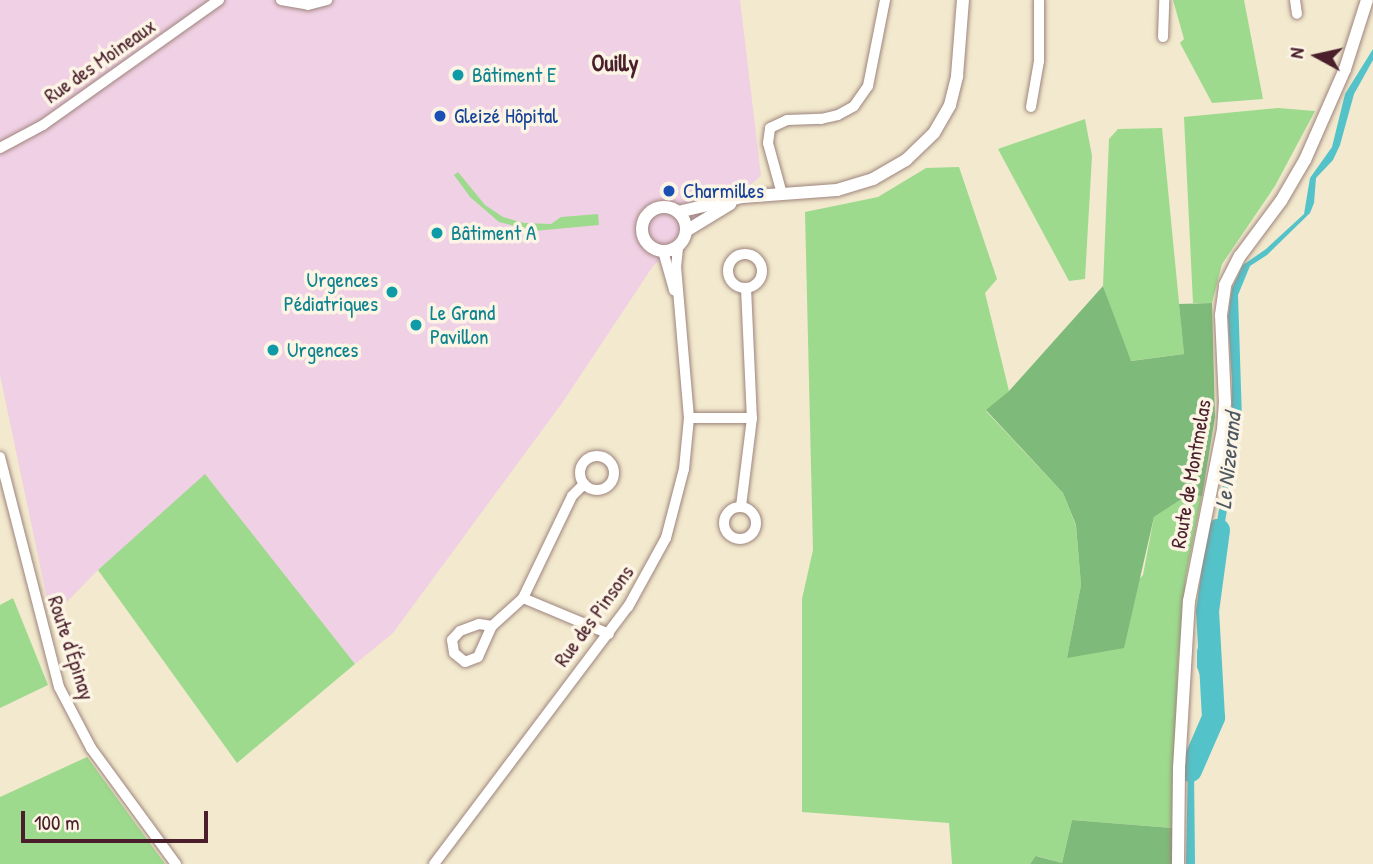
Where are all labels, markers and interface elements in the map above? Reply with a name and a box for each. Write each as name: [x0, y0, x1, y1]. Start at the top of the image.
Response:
street label: Rue des Moineaux: [39, 13, 161, 109]
north arrow: [1282, 21, 1352, 91]
text: N: [1283, 46, 1310, 60]
district label: Ouilly: [592, 49, 638, 77]
place label: Bâtiment E: [472, 62, 556, 88]
marker: Bâtiment E: [450, 67, 466, 83]
place label: Gleizé Hôpital: [454, 103, 558, 129]
marker: Gleizé Hôpital: [432, 108, 448, 124]
place label: Charmilles: [683, 178, 764, 204]
marker: Charmilles: [661, 183, 677, 199]
place label: Bâtiment A: [451, 220, 536, 246]
marker: Bâtiment A: [429, 225, 445, 241]
place label: Urgences Pédiatriques: [284, 267, 378, 317]
marker: Urgences Pédiatriques: [384, 284, 400, 300]
place label: Le Grand Pavillon: [430, 300, 495, 350]
marker: Le Grand Pavillon: [408, 317, 424, 333]
place label: Urgences: [287, 337, 358, 363]
marker: Urgences: [265, 342, 281, 358]
street label: Route de Montmelas: [1166, 398, 1216, 550]
water label: Le Nizerand: [1209, 412, 1247, 510]
street label: Rue des Pinsons: [549, 560, 639, 672]
street label: Route d'Épinay: [42, 593, 100, 703]
scale bar: [24, 798, 212, 842]
text: 100 m: [34, 808, 80, 837]

